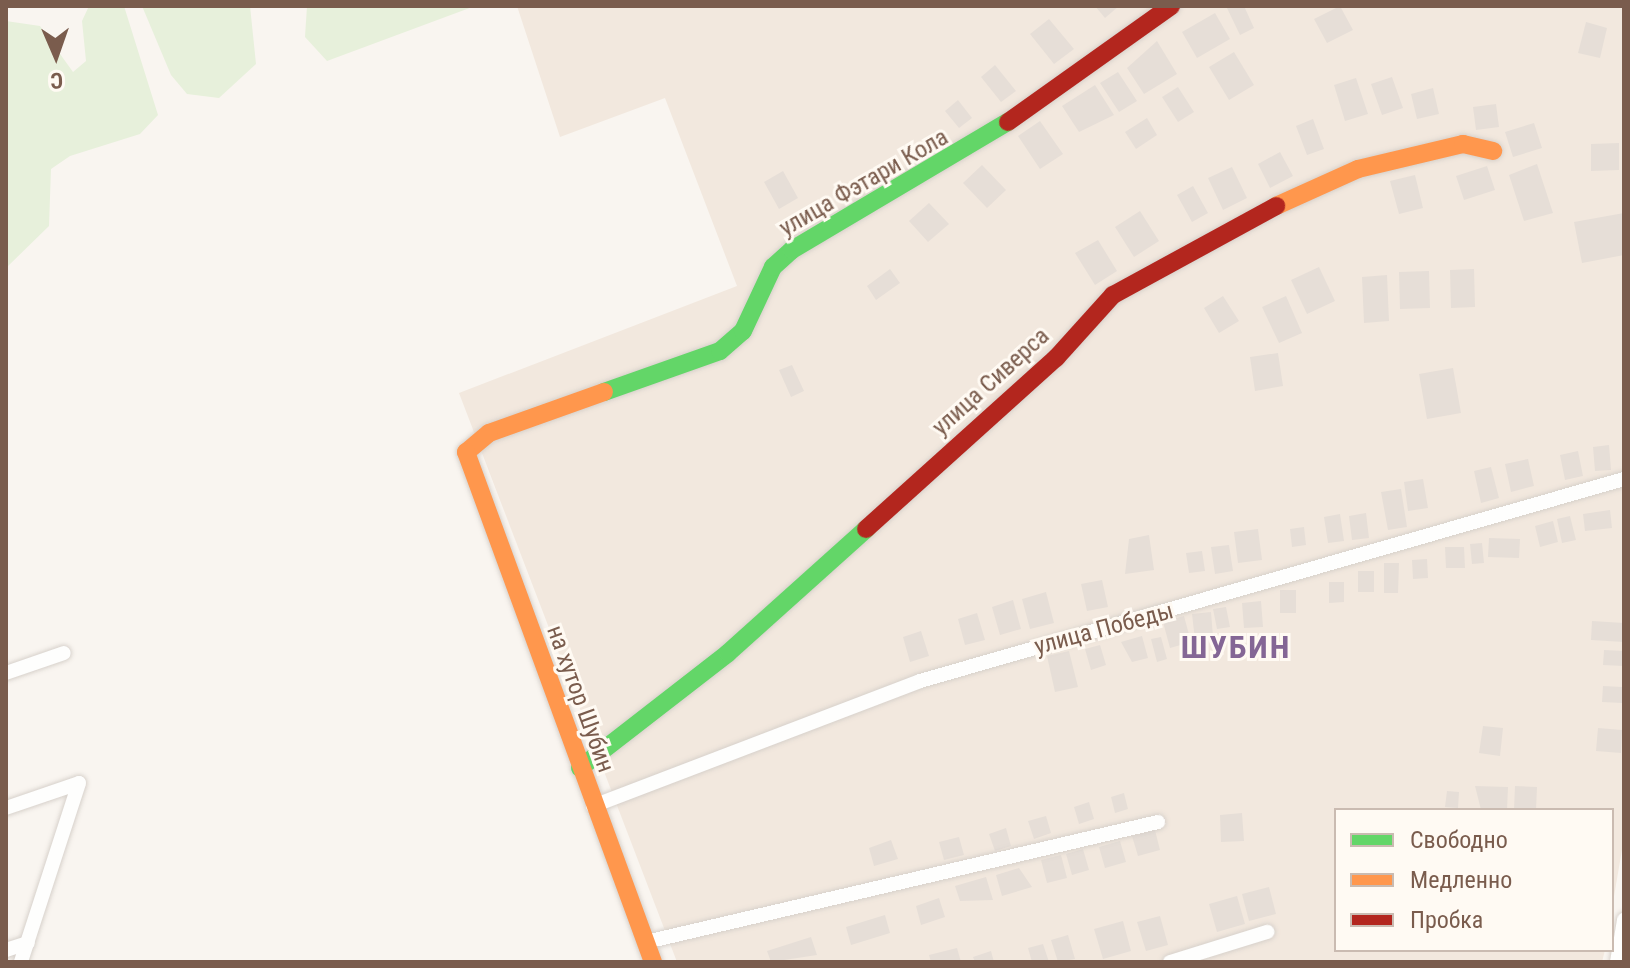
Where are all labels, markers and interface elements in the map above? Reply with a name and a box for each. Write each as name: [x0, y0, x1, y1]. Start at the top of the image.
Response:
north arrow: [16, 16, 96, 96]
text: С: [50, 68, 64, 93]
street label: улица Фэтари Кола: [775, 123, 953, 243]
street label: улица Сиверса: [927, 322, 1055, 442]
street label: улица Победы: [1031, 597, 1177, 661]
street label: на хутор Шубин: [540, 622, 620, 776]
district label: ШУБИН: [1181, 628, 1291, 666]
legend: [1334, 808, 1614, 952]
text: Свободно: [1410, 826, 1508, 854]
text: Медленно: [1410, 866, 1512, 894]
text: Пробка: [1410, 906, 1483, 934]

